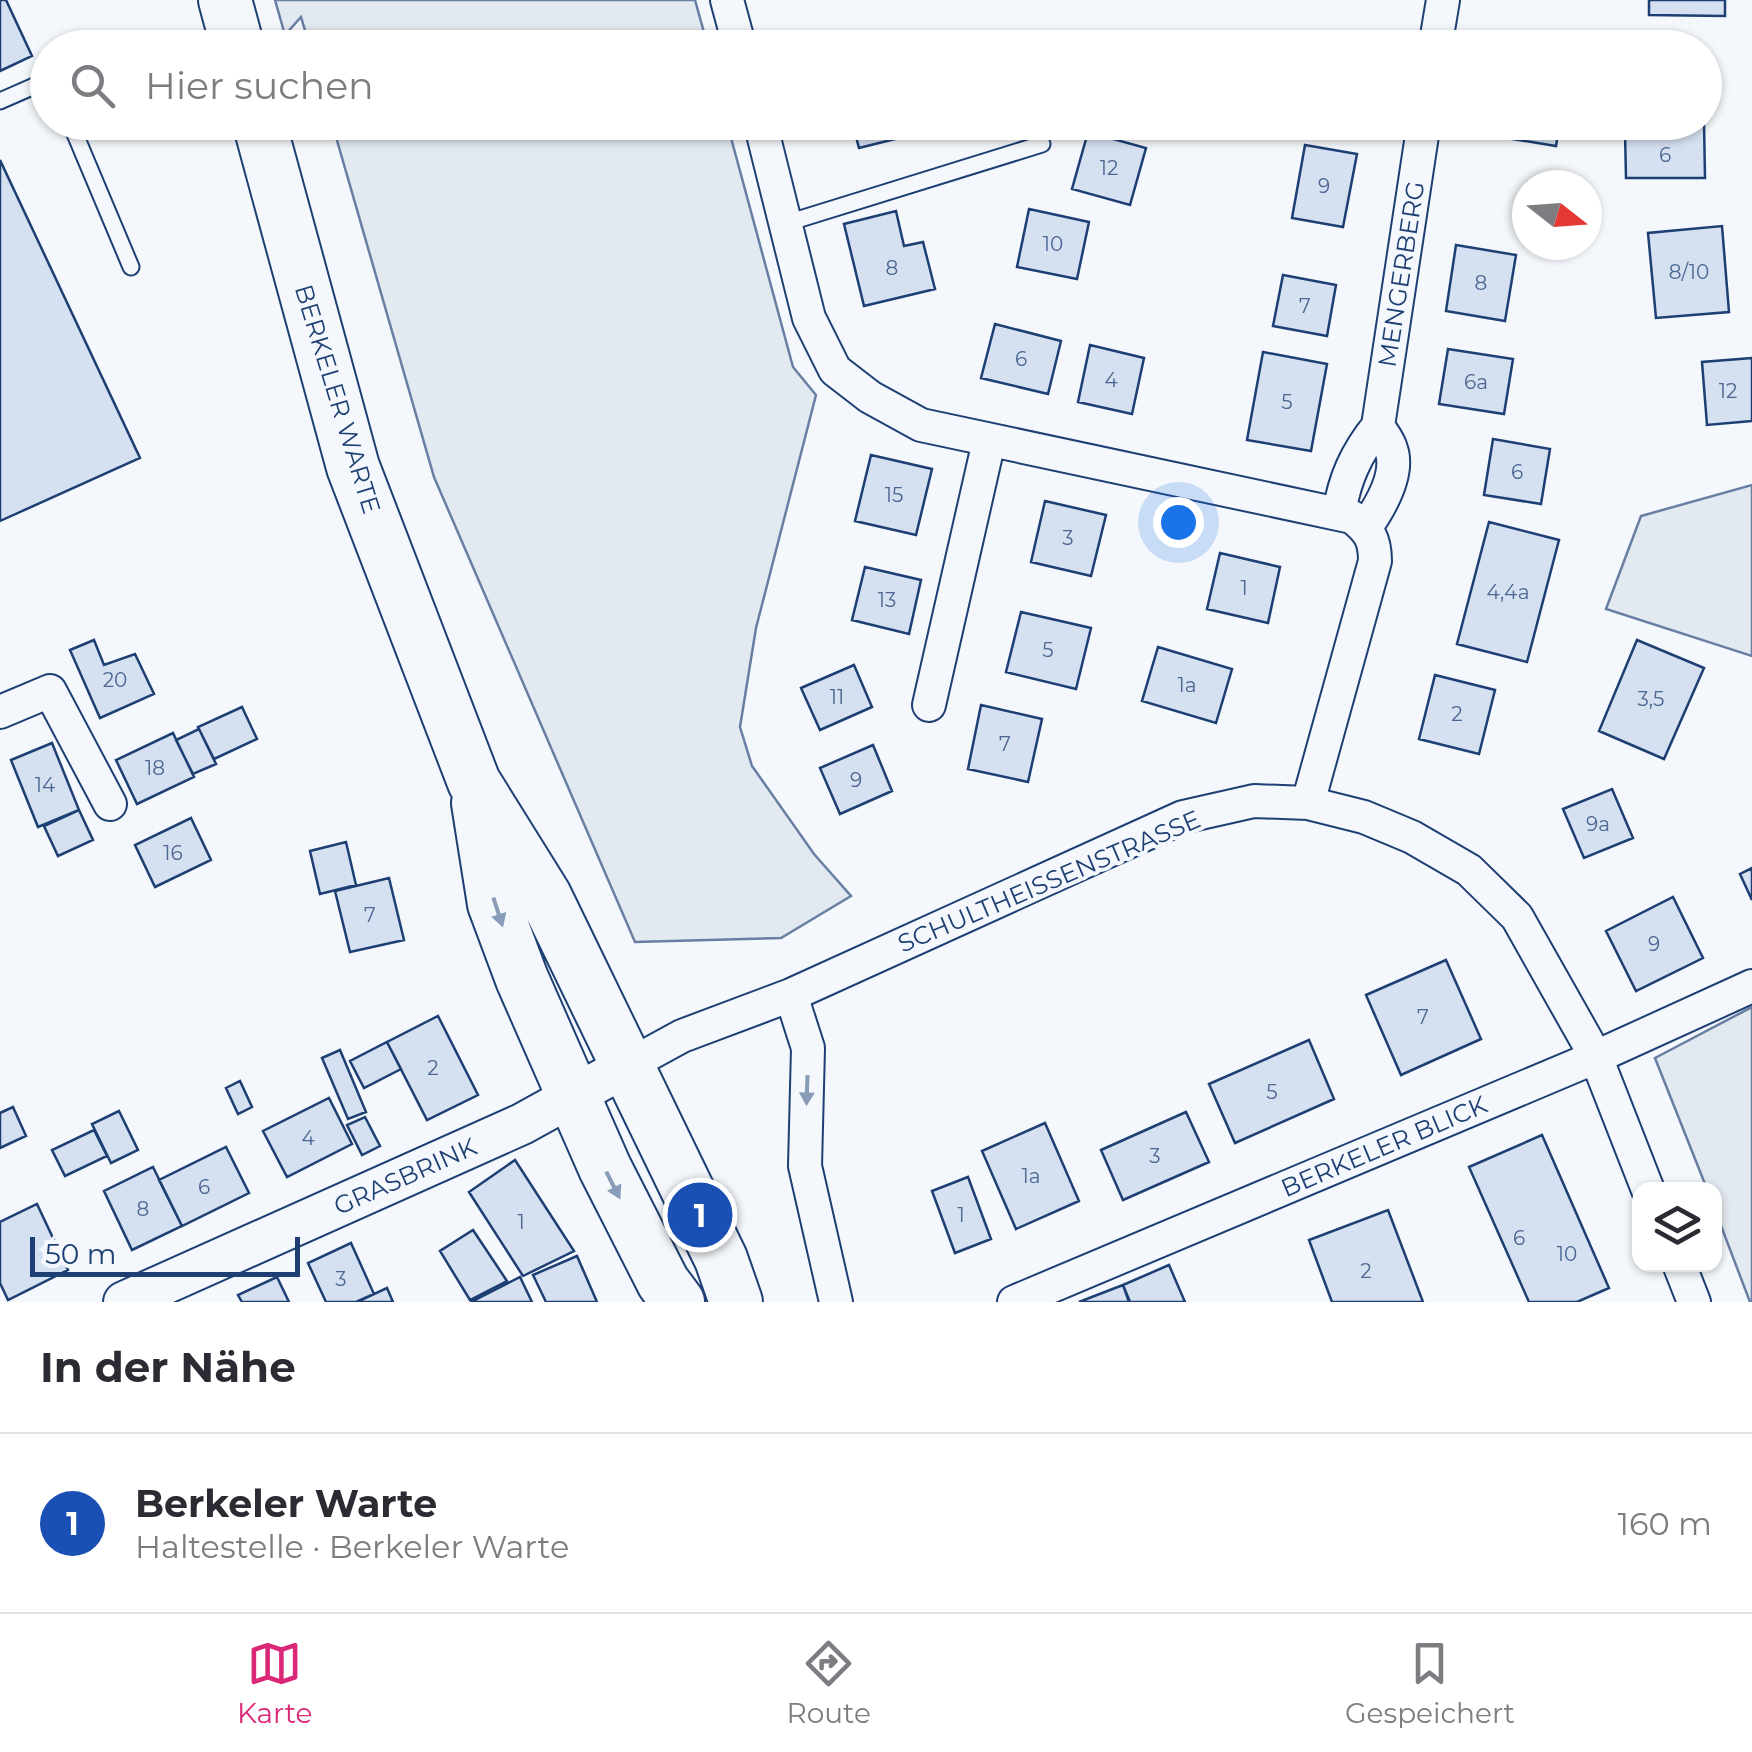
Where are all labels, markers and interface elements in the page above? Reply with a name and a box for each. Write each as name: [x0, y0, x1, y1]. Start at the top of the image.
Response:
search box: [30, 30, 1722, 140]
icon: search: [65, 58, 120, 113]
text: Hier suchen: [145, 62, 374, 109]
house number: 6: [1659, 143, 1671, 167]
house number: 12: [1100, 156, 1118, 180]
north arrow: [1512, 170, 1602, 260]
house number: 9: [1318, 174, 1330, 198]
street label: MENGERBERG: [1371, 179, 1431, 369]
house number: 10: [1043, 232, 1063, 256]
house number: 8: [886, 256, 898, 280]
house number: 8/10: [1669, 260, 1709, 284]
house number: 8: [1475, 271, 1487, 295]
street label: BERKELER WARTE: [289, 281, 387, 517]
house number: 7: [1299, 294, 1311, 318]
house number: 6: [1015, 347, 1027, 371]
house number: 4: [1104, 368, 1118, 392]
house number: 6a: [1464, 370, 1488, 394]
house number: 12: [1719, 379, 1737, 403]
house number: 5: [1281, 390, 1293, 414]
house number: 6: [1511, 460, 1523, 484]
house number: 15: [885, 483, 903, 507]
your location: [1153, 497, 1204, 548]
house number: 3: [1062, 526, 1074, 550]
house number: 1: [1240, 576, 1248, 600]
house number: 4,4a: [1486, 580, 1530, 604]
house number: 13: [878, 588, 896, 612]
house number: 5: [1042, 638, 1054, 662]
house number: 20: [103, 668, 127, 692]
house number: 1a: [1177, 673, 1197, 697]
house number: 11: [830, 685, 844, 709]
house number: 3,5: [1638, 687, 1664, 711]
house number: 2: [1451, 702, 1463, 726]
house number: 7: [999, 732, 1011, 756]
house number: 18: [145, 756, 165, 780]
house number: 9: [850, 768, 862, 792]
house number: 14: [35, 773, 55, 797]
street label: SCHULTHEISSENSTRASSE: [893, 804, 1205, 958]
house number: 9a: [1586, 812, 1610, 836]
house number: 16: [163, 841, 183, 865]
one-way arrow: [491, 897, 506, 927]
house number: 7: [364, 903, 376, 927]
house number: 9: [1648, 932, 1660, 956]
house number: 7: [1417, 1005, 1429, 1029]
house number: 2: [427, 1056, 439, 1080]
one-way arrow: [799, 1074, 815, 1106]
house number: 5: [1266, 1080, 1278, 1104]
street label: BERKELER BLICK: [1276, 1089, 1492, 1203]
house number: 4: [301, 1126, 315, 1150]
street label: GRASBRINK: [329, 1131, 481, 1221]
house number: 3: [1149, 1144, 1161, 1168]
house number: 1a: [1021, 1164, 1041, 1188]
one-way arrow: [604, 1170, 621, 1199]
house number: 6: [198, 1175, 210, 1199]
pin: 1: [668, 1178, 732, 1252]
map controls: [1632, 1182, 1722, 1272]
button: layers: [1632, 1182, 1722, 1272]
house number: 8: [137, 1197, 149, 1221]
house number: 1: [957, 1203, 965, 1227]
house number: 1: [517, 1210, 525, 1234]
house number: 6: [1513, 1226, 1525, 1250]
scale bar: [30, 1232, 300, 1276]
text: 50 m: [45, 1237, 116, 1271]
house number: 10: [1557, 1242, 1577, 1266]
house number: 2: [1360, 1259, 1372, 1283]
house number: 3: [335, 1267, 347, 1291]
text: In der Nähe: [40, 1341, 296, 1393]
text: Berkeler Warte: [135, 1480, 437, 1527]
text: 1: [66, 1504, 79, 1543]
text: 160 m: [1617, 1504, 1712, 1543]
text: Haltestelle · Berkeler Warte: [135, 1527, 569, 1566]
tab: Karte: [237, 1636, 312, 1730]
tab: Route: [787, 1636, 871, 1730]
tab: Gespeichert: [1345, 1636, 1515, 1730]

